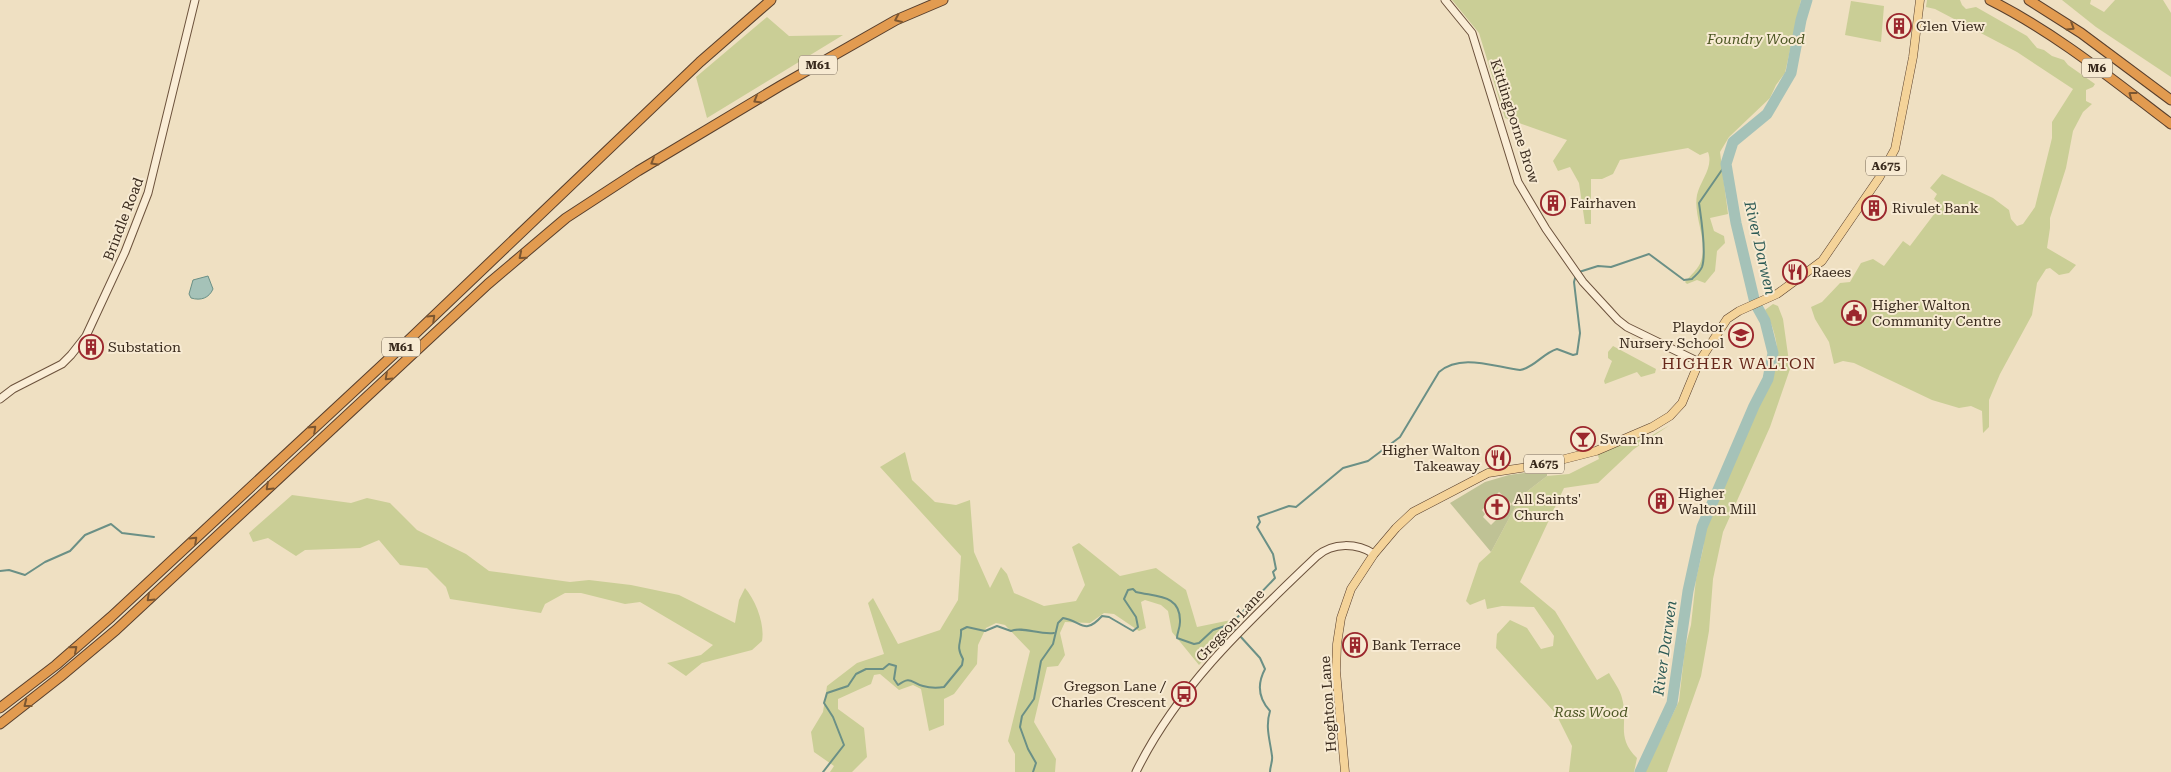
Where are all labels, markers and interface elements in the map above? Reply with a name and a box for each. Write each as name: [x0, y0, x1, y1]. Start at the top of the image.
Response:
one-way arrow: [895, 13, 904, 23]
building icon: Glen View: [1886, 13, 1912, 39]
place label: Glen View: [1916, 18, 1985, 34]
one-way arrow: [2066, 20, 2075, 30]
park label: Foundry Wood: [1706, 31, 1805, 47]
road number: M61: [799, 56, 837, 74]
street label: Kittlingborne Brow: [1487, 57, 1543, 185]
road number: M6: [2082, 58, 2112, 78]
one-way arrow: [2128, 92, 2138, 101]
one-way arrow: [754, 93, 763, 103]
one-way arrow: [651, 155, 660, 165]
road number: A675: [1866, 157, 1906, 176]
street label: Brindle Road: [100, 175, 146, 263]
building icon: Fairhaven: [1540, 190, 1566, 216]
place label: Fairhaven: [1570, 195, 1636, 211]
building icon: Rivulet Bank: [1861, 195, 1887, 221]
water label: River Darwen: [1740, 198, 1780, 297]
place label: Rivulet Bank: [1892, 200, 1979, 216]
one-way arrow: [519, 250, 528, 258]
restaurant icon: Raees: [1782, 259, 1808, 285]
place label: Raees: [1812, 264, 1851, 280]
place label: Higher Walton Community Centre: [1872, 297, 2001, 329]
public building icon: Higher Walton Community Centre: [1841, 300, 1867, 326]
one-way arrow: [426, 315, 435, 324]
place label: Playdor Nursery School: [1619, 319, 1725, 351]
school or university icon: Playdor Nursery School: [1728, 322, 1754, 348]
building icon: Substation: [78, 334, 104, 360]
road number: M61: [382, 338, 420, 357]
place label: Substation: [108, 339, 181, 355]
district label: HIGHER WALTON: [1661, 354, 1817, 373]
one-way arrow: [384, 371, 393, 380]
one-way arrow: [308, 426, 317, 435]
bar icon: Swan Inn: [1570, 426, 1596, 452]
place label: Swan Inn: [1600, 431, 1664, 447]
place label: Higher Walton Takeaway: [1382, 442, 1481, 474]
restaurant icon: Higher Walton Takeaway: [1485, 445, 1511, 471]
road number: A675: [1524, 454, 1564, 474]
one-way arrow: [265, 481, 274, 490]
place label: Higher Walton Mill: [1678, 485, 1757, 517]
building icon: Higher Walton Mill: [1648, 488, 1674, 514]
place label: All Saints' Church: [1514, 491, 1581, 523]
church icon: All Saints' Church: [1484, 494, 1510, 520]
one-way arrow: [189, 536, 198, 545]
street label: Gregson Lane: [1192, 585, 1268, 664]
one-way arrow: [146, 592, 155, 601]
water label: River Darwen: [1649, 599, 1681, 698]
building icon: Bank Terrace: [1342, 632, 1368, 658]
place label: Bank Terrace: [1372, 637, 1461, 653]
one-way arrow: [69, 646, 78, 655]
street label: Hoghton Lane: [1317, 655, 1339, 753]
place label: Gregson Lane / Charles Crescent: [1052, 678, 1167, 710]
bus stop icon: Gregson Lane / Charles Crescent: [1171, 681, 1197, 707]
one-way arrow: [23, 698, 33, 707]
park label: Rass Wood: [1553, 704, 1628, 720]

